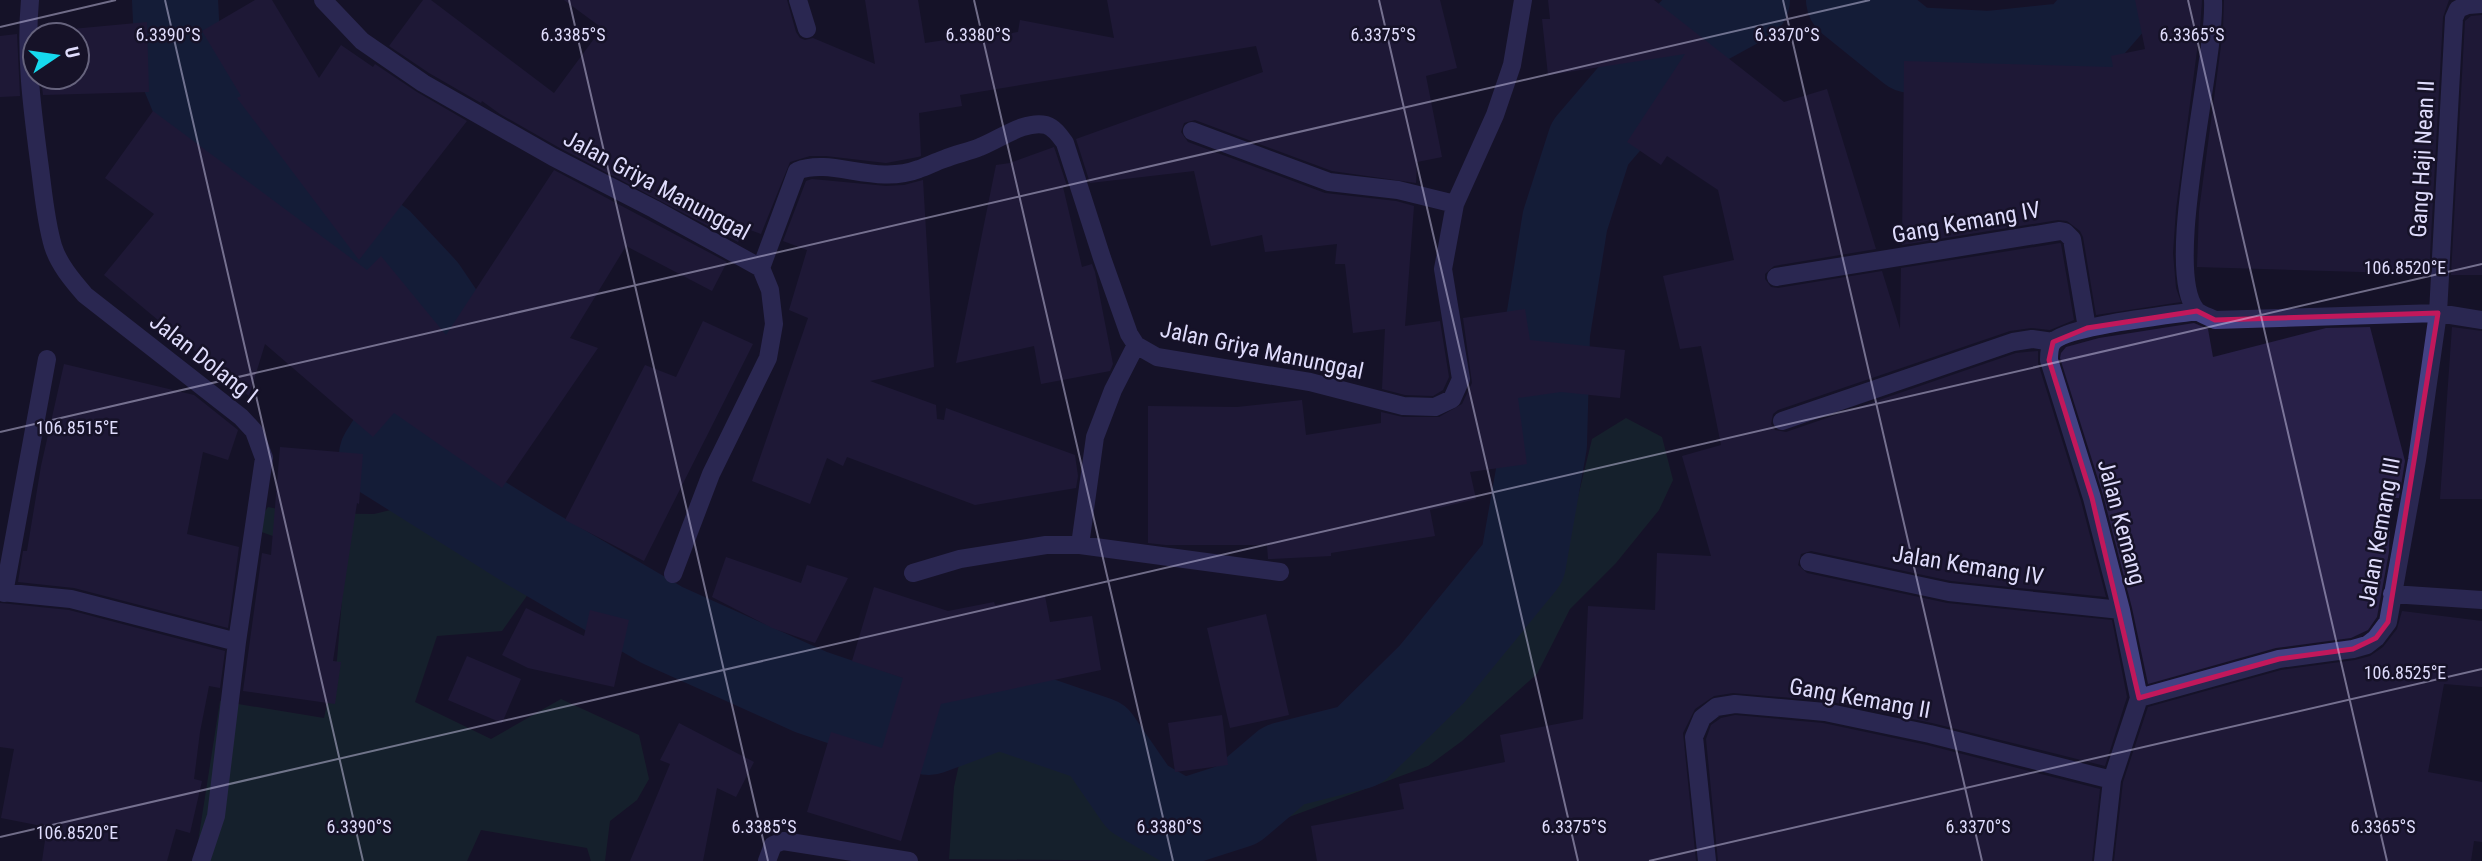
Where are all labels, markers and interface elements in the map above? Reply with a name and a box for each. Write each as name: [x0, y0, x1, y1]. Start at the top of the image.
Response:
north arrow: [21, 21, 91, 91]
text: 6.3390°S: [135, 24, 201, 45]
text: 6.3385°S: [540, 24, 606, 45]
text: 6.3380°S: [945, 24, 1011, 45]
text: 6.3375°S: [1350, 24, 1416, 45]
text: 6.3370°S: [1754, 24, 1820, 45]
text: 6.3365°S: [2159, 24, 2225, 45]
text: U: [60, 44, 85, 60]
street label: Gang Haji Nean II: [2405, 80, 2440, 238]
street label: Jalan Griya Manunggal: [559, 125, 755, 246]
street label: Gang Kemang IV: [1890, 196, 2042, 249]
text: 106.8520°E: [2364, 257, 2446, 278]
street label: Jalan Dolang I: [144, 308, 263, 409]
street label: Jalan Griya Manunggal: [1158, 316, 1366, 385]
text: 106.8515°E: [36, 417, 118, 438]
street label: Jalan Kemang III: [2353, 455, 2406, 609]
street label: Jalan Kemang: [2092, 456, 2151, 588]
street label: Jalan Kemang IV: [1890, 540, 2046, 591]
text: 106.8525°E: [2364, 662, 2446, 683]
street label: Gang Kemang II: [1787, 673, 1933, 724]
text: 6.3390°S: [326, 816, 392, 837]
text: 6.3385°S: [731, 816, 797, 837]
text: 6.3380°S: [1136, 816, 1202, 837]
text: 6.3375°S: [1541, 816, 1607, 837]
text: 6.3370°S: [1945, 816, 2011, 837]
text: 6.3365°S: [2350, 816, 2416, 837]
text: 106.8520°E: [36, 822, 118, 843]

